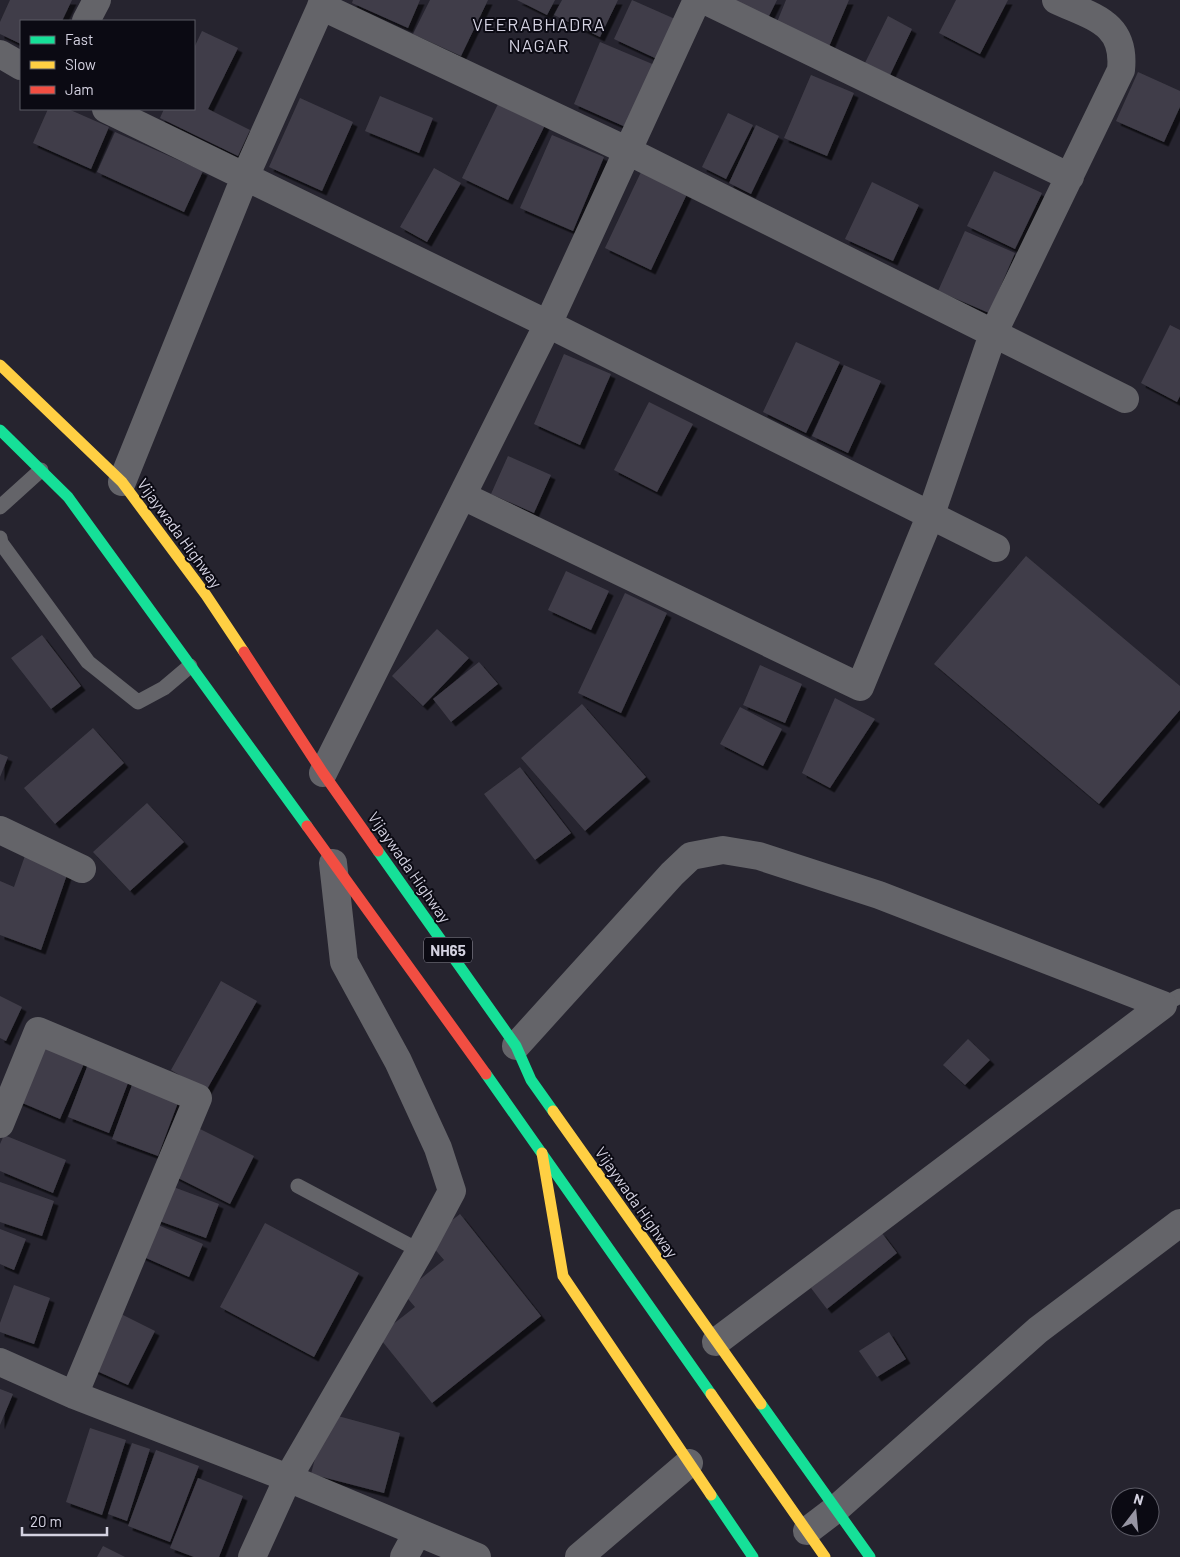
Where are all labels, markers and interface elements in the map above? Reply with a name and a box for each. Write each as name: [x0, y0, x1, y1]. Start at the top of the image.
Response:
district label: VEERABHADRA NAGAR: [472, 13, 606, 56]
legend: [20, 20, 195, 110]
text: Fast: [65, 30, 93, 48]
text: Slow: [65, 55, 96, 73]
text: Jam: [65, 80, 94, 98]
street label: Vijaywada Highway: [134, 474, 227, 592]
street label: Vijaywada Highway: [365, 808, 456, 927]
road number: NH65: [424, 938, 472, 962]
street label: Vijaywada Highway: [592, 1143, 683, 1262]
north arrow: [1110, 1487, 1160, 1537]
text: N: [1132, 1490, 1146, 1508]
scale bar: [22, 1504, 108, 1536]
text: 20 m: [30, 1512, 62, 1530]

